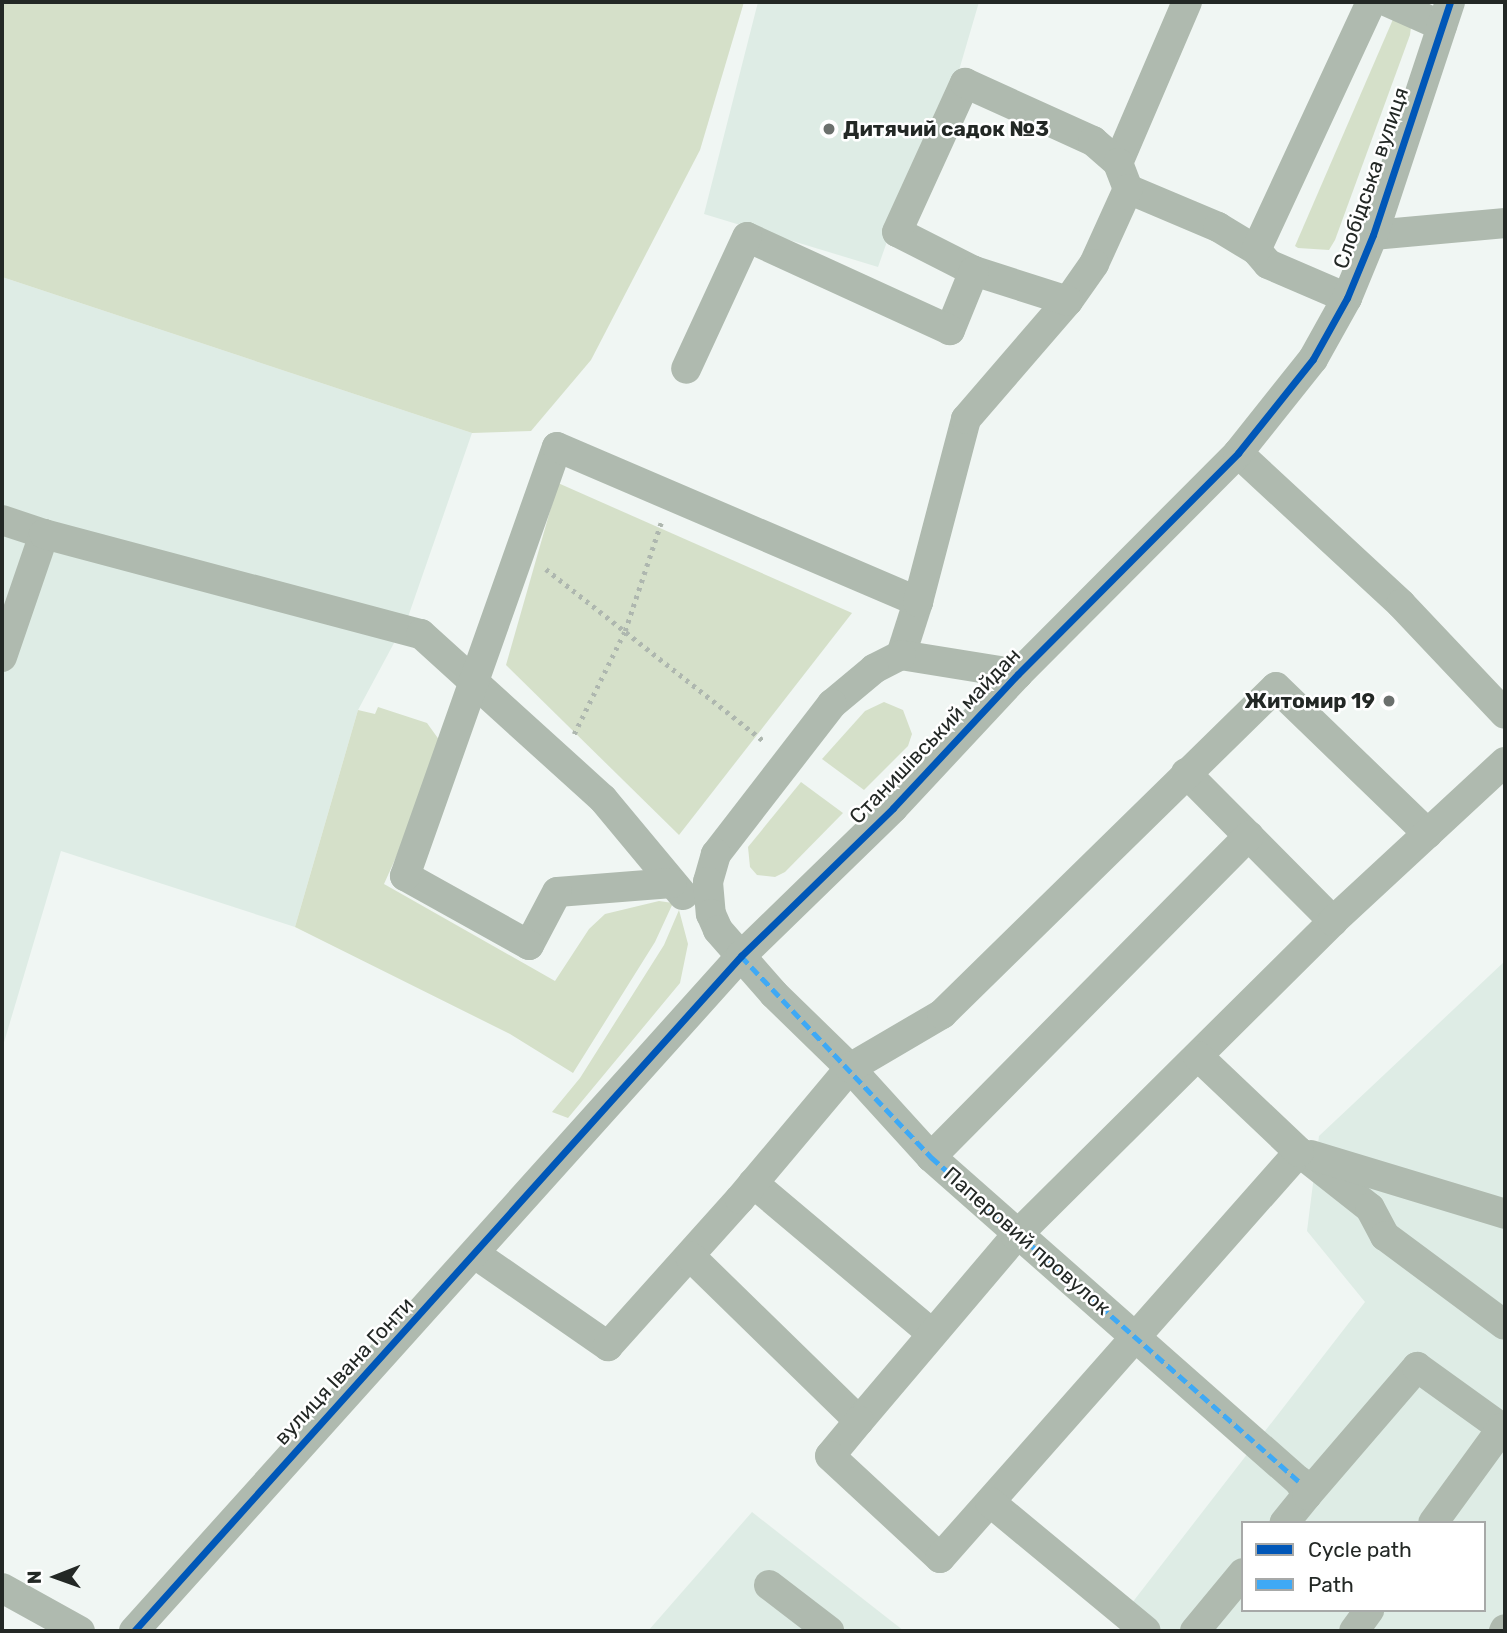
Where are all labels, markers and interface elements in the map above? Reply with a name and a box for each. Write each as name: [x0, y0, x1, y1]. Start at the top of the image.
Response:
street label: Слобідська вулиця: [1328, 84, 1414, 272]
place label: Дитячий садок №3: [843, 116, 1049, 142]
marker: Дитячий садок №3: [821, 121, 837, 137]
street label: Станишівський майдан: [844, 643, 1026, 829]
place label: Житомир 19: [1245, 688, 1375, 714]
marker: Житомир 19: [1381, 693, 1397, 709]
street label: Паперовий провулок: [938, 1162, 1116, 1320]
street label: вулиця Івана Гонти: [269, 1292, 419, 1450]
legend: [1241, 1521, 1486, 1612]
text: Cycle path: [1308, 1537, 1412, 1562]
north arrow: [21, 1542, 91, 1612]
text: N: [23, 1570, 46, 1584]
text: Path: [1308, 1572, 1354, 1597]

